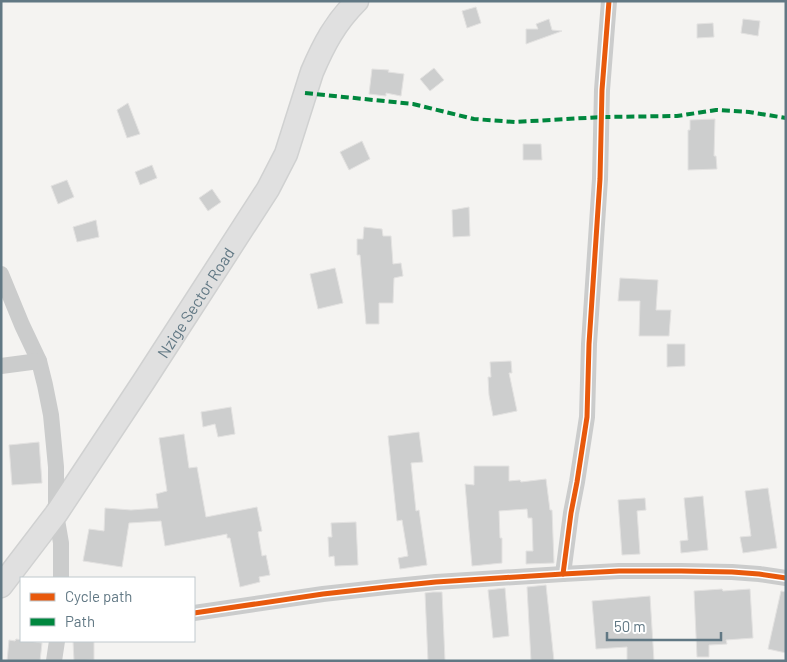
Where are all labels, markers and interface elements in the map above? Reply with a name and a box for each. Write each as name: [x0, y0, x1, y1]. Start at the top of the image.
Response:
street label: Nzige Sector Road: [152, 243, 237, 361]
legend: [20, 577, 195, 642]
text: Cycle path: [65, 587, 132, 605]
scale bar: [607, 610, 721, 642]
text: Path: [65, 612, 95, 630]
text: 50 m: [614, 617, 646, 635]

